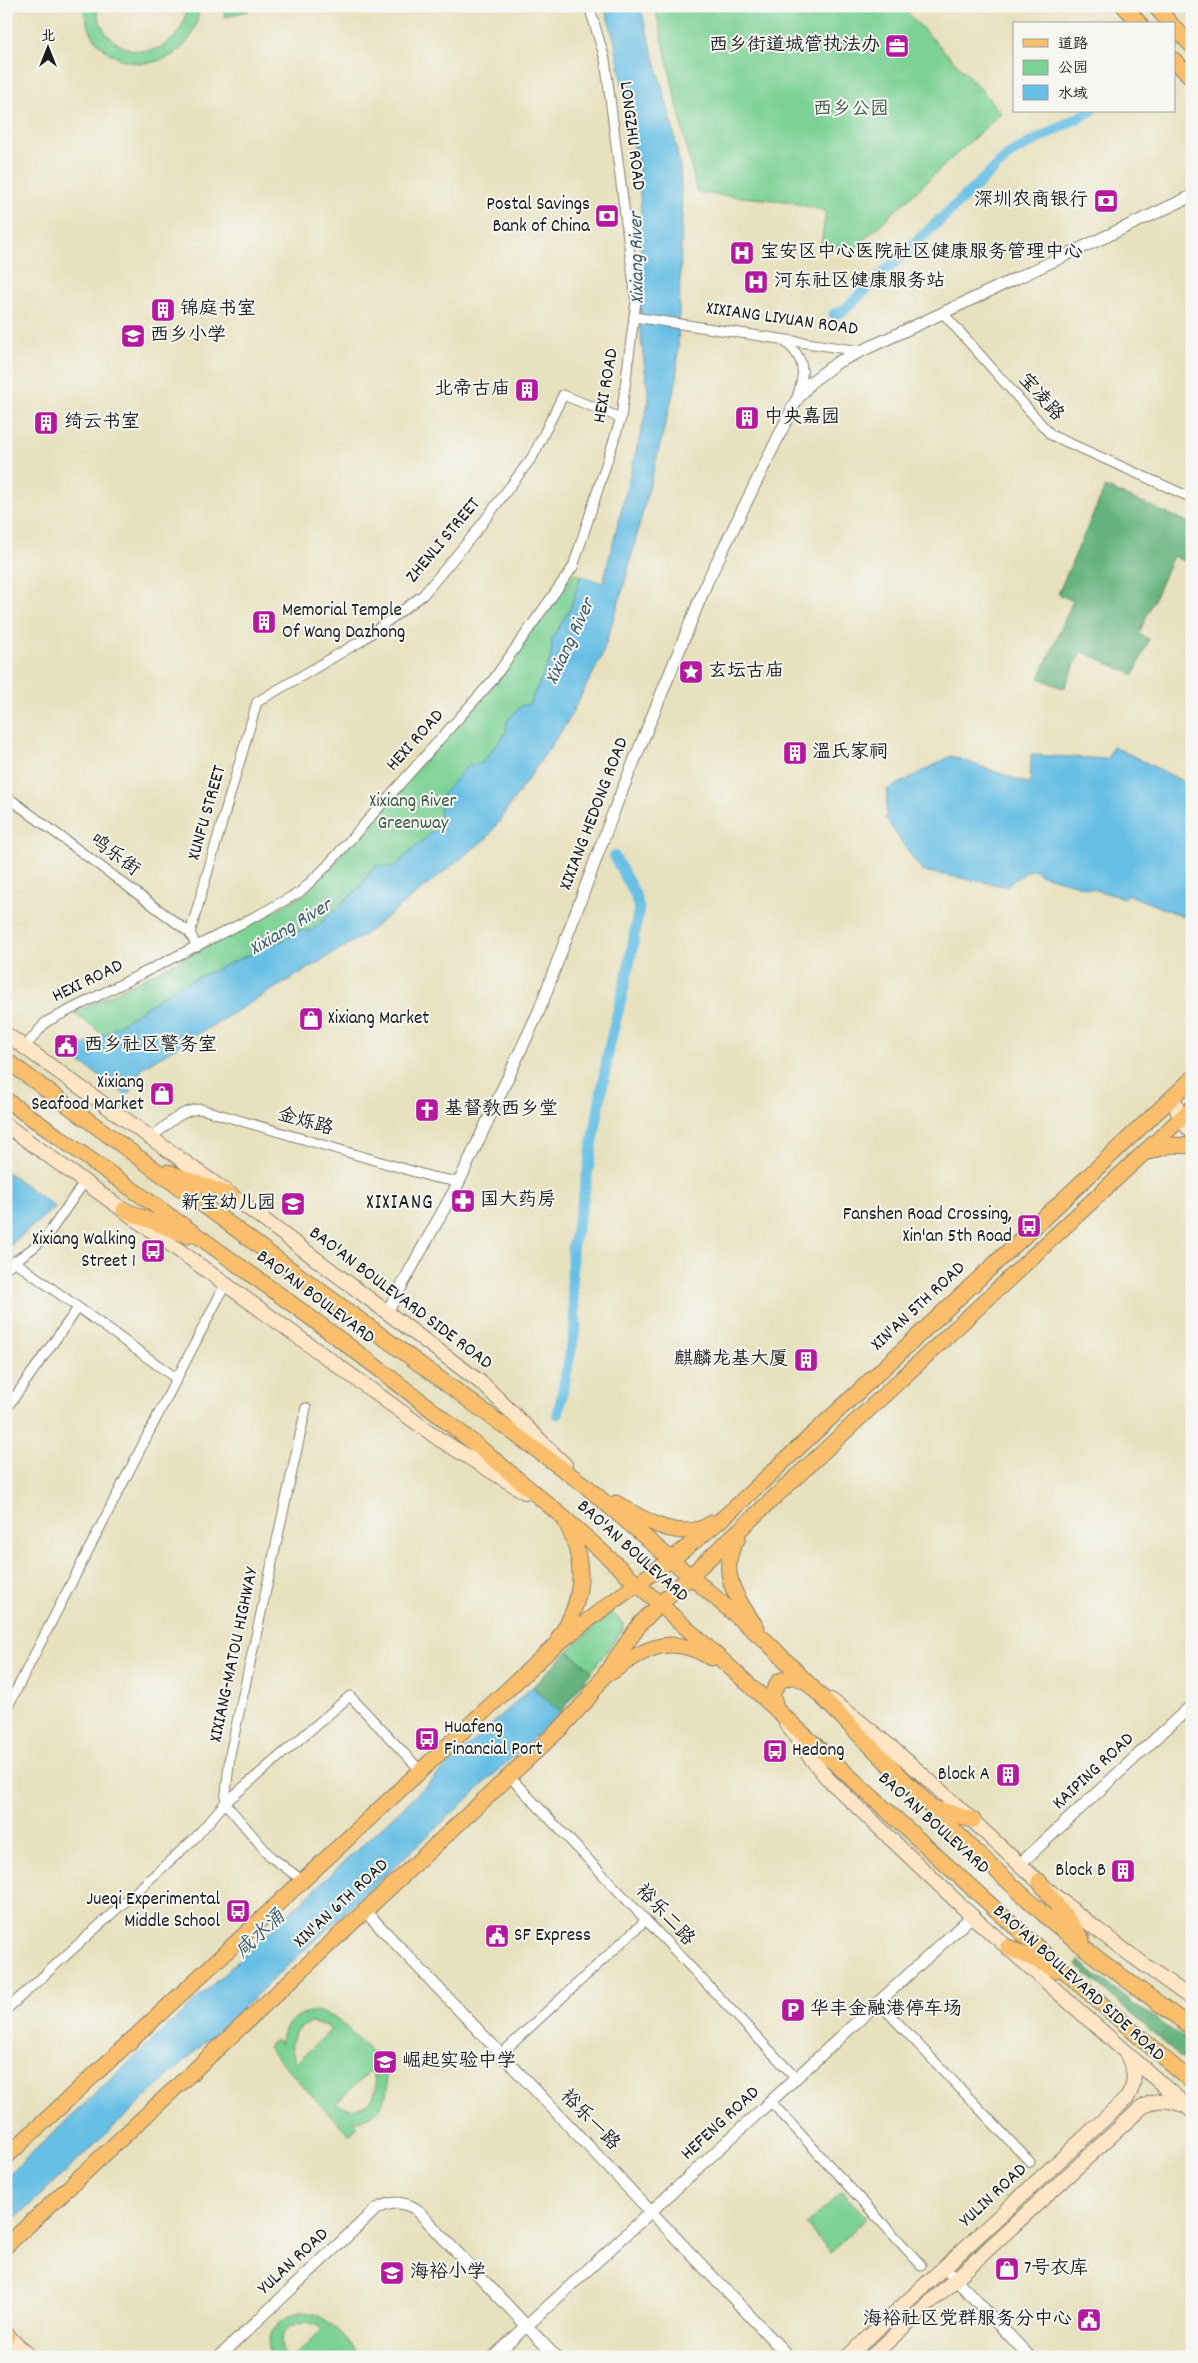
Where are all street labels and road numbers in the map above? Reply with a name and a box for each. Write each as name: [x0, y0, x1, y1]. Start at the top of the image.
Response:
street label: LONGZHU ROAD: [611, 80, 651, 192]
street label: XIXIANG LIYUAN ROAD: [704, 296, 860, 344]
street label: HEXI ROAD: [587, 346, 627, 426]
street label: 宝凌路: [1011, 368, 1069, 428]
street label: ZHENLI STREET: [400, 492, 488, 590]
street label: HEXI ROAD: [381, 704, 451, 778]
street label: XIXIANG HEDONG ROAD: [553, 734, 637, 894]
street label: XUNFU STREET: [182, 762, 234, 864]
street label: 鸣乐街: [83, 828, 145, 884]
street label: HEXI ROAD: [48, 953, 128, 1011]
street label: 金烁路: [274, 1102, 336, 1144]
street label: BAO'AN BOULEVARD SIDE ROAD: [302, 1221, 498, 1377]
street label: BAO'AN BOULEVARD: [250, 1244, 380, 1352]
street label: XIN'AN 5TH ROAD: [866, 1256, 972, 1358]
street label: BAO'AN BOULEVARD: [570, 1494, 694, 1610]
street label: XIXIANG-MATOU HIGHWAY: [203, 1564, 267, 1745]
street label: KAIPING ROAD: [1047, 1727, 1141, 1817]
street label: BAO'AN BOULEVARD: [871, 1766, 995, 1882]
street label: XIN'AN 6TH ROAD: [288, 1853, 396, 1955]
street label: 裕乐二路: [628, 1879, 700, 1953]
street label: BAO'AN BOULEVARD SIDE ROAD: [986, 1899, 1170, 2069]
street label: HEFENG ROAD: [676, 2080, 767, 2168]
street label: 裕乐一路: [553, 2084, 625, 2158]
street label: YULIN ROAD: [954, 2157, 1034, 2234]
street label: YULAN ROAD: [252, 2222, 336, 2302]

